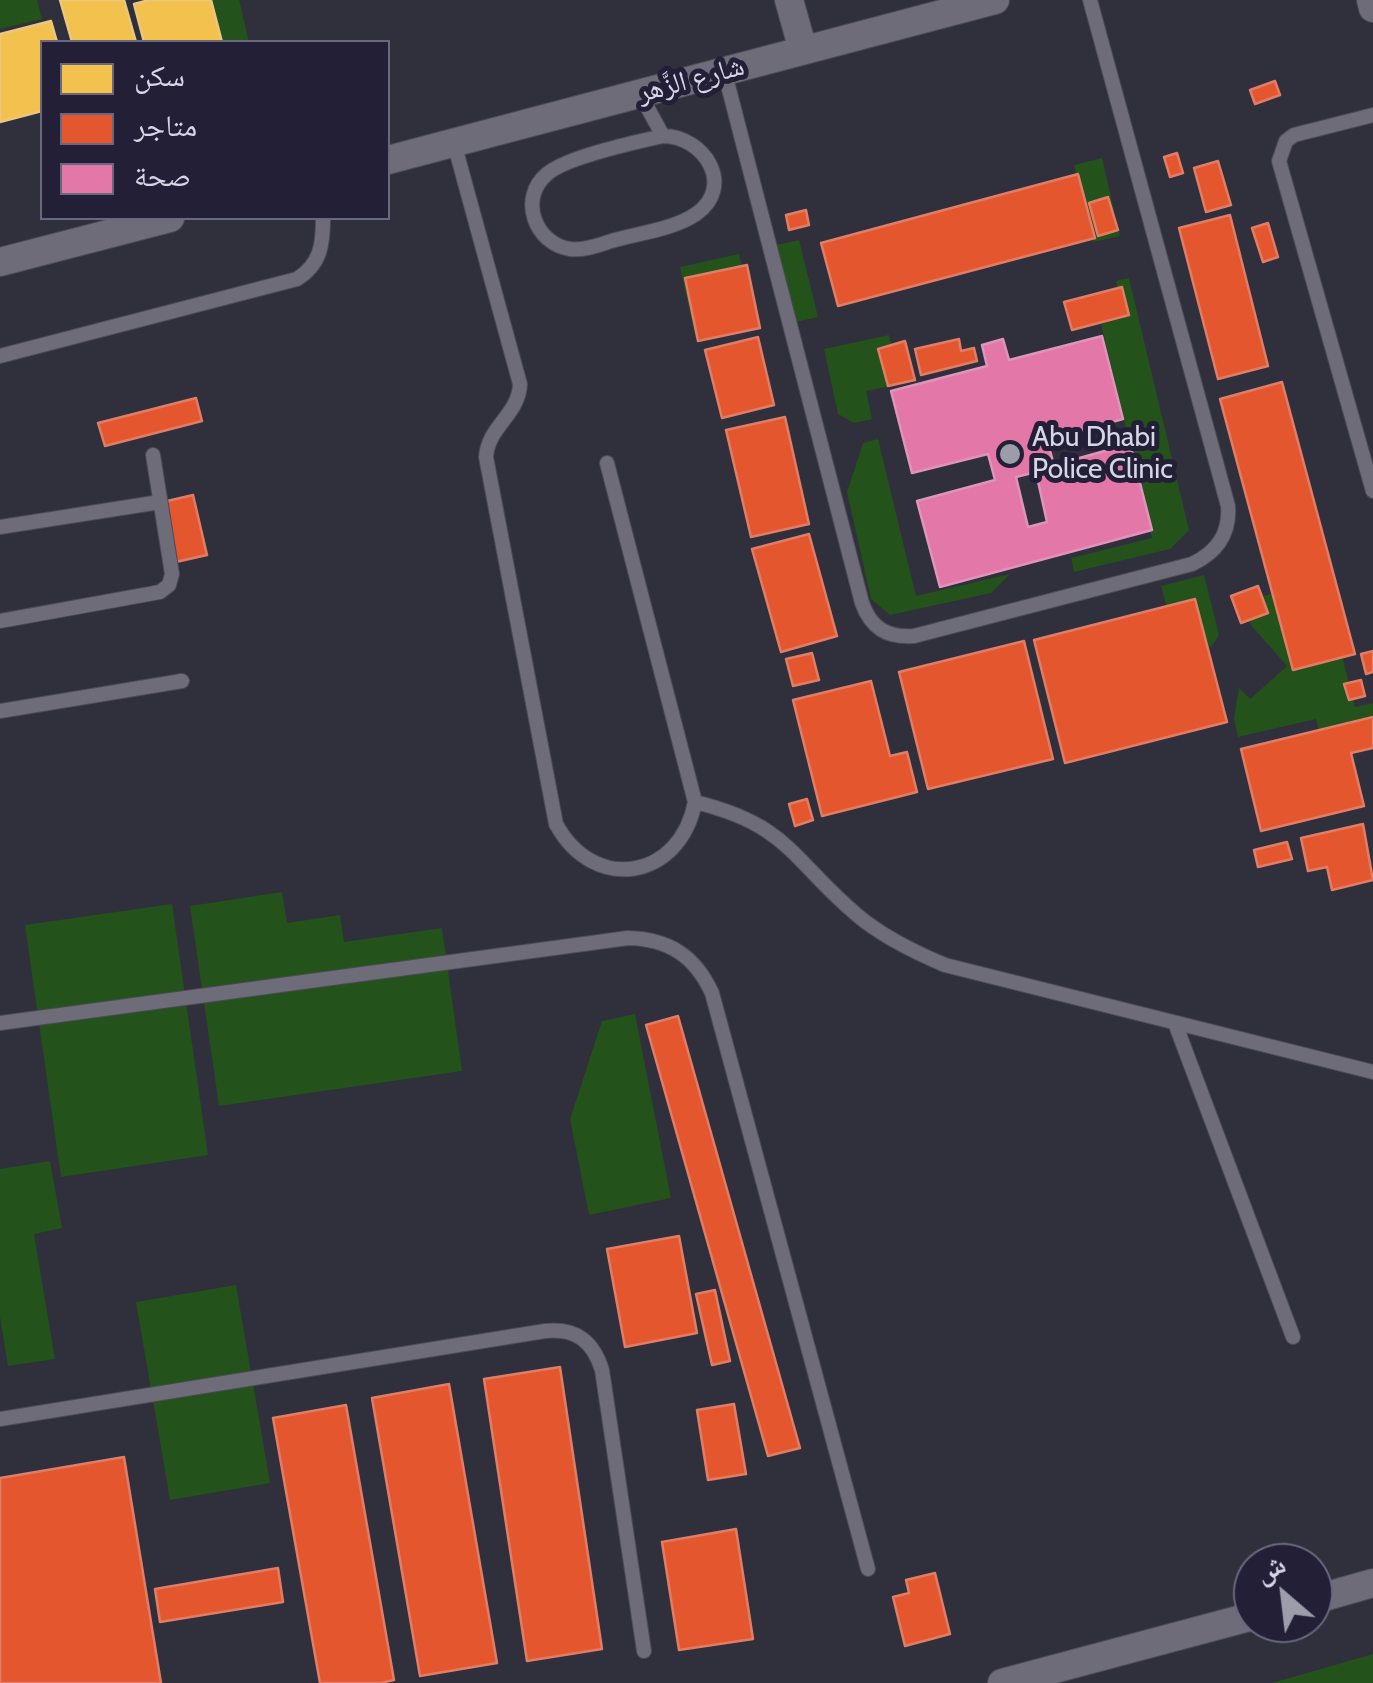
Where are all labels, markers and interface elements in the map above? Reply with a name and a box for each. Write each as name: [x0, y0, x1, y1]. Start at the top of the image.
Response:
legend: [40, 40, 390, 220]
street label: شارع الزَّهر: [634, 50, 748, 110]
text: سكن: [134, 57, 185, 94]
text: متاجر: [134, 107, 197, 144]
text: صحة: [134, 157, 191, 194]
place label: Abu Dhabi Police Clinic: [1032, 421, 1173, 487]
marker: Abu Dhabi Police Clinic: [997, 441, 1023, 467]
north arrow: [1233, 1543, 1333, 1643]
text: ش: [1249, 1546, 1291, 1590]

